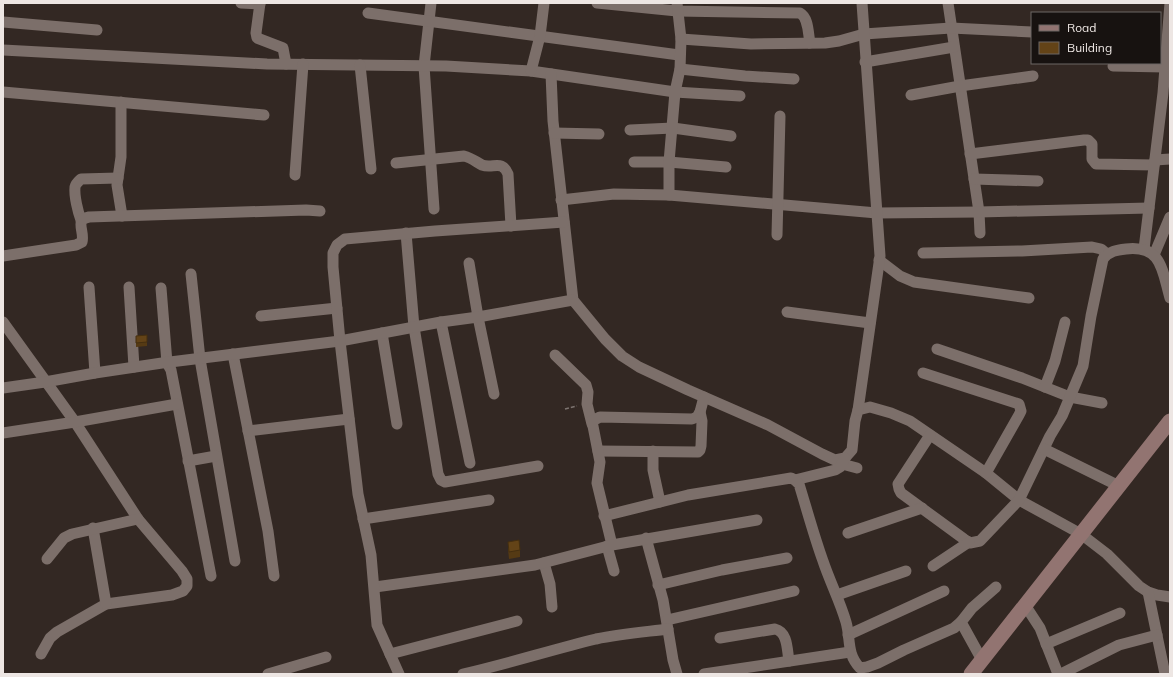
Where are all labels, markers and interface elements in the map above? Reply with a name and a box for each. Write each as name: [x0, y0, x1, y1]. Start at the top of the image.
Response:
legend: [1031, 12, 1161, 64]
text: Road: [1067, 20, 1096, 35]
text: Building: [1067, 40, 1112, 55]

